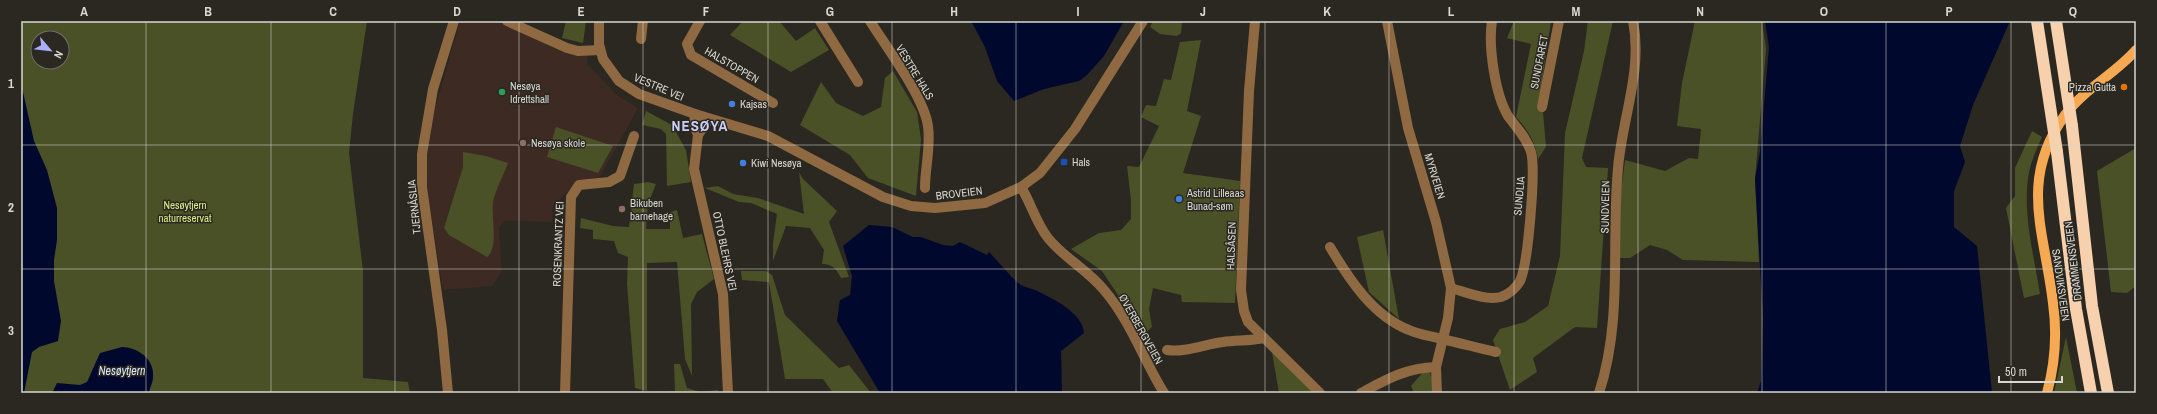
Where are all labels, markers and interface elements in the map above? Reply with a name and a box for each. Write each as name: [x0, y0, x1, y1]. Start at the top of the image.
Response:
text: A: [80, 3, 88, 20]
text: B: [204, 3, 212, 20]
text: C: [329, 3, 337, 20]
text: D: [453, 3, 461, 20]
text: E: [577, 3, 585, 20]
text: F: [703, 3, 710, 20]
text: G: [826, 3, 834, 20]
text: H: [950, 3, 958, 20]
text: I: [1077, 3, 1080, 20]
text: J: [1200, 3, 1206, 20]
text: K: [1323, 3, 1331, 20]
text: L: [1448, 3, 1455, 20]
text: M: [1572, 3, 1581, 20]
text: N: [1696, 3, 1704, 20]
text: O: [1820, 3, 1828, 20]
text: P: [1945, 3, 1953, 20]
text: Q: [2069, 3, 2077, 20]
north arrow: [30, 30, 70, 70]
street label: SUNDFARET: [1527, 33, 1551, 90]
street label: VESTRE HALS: [893, 42, 937, 102]
street label: HALSTOPPEN: [702, 44, 762, 86]
text: N: [51, 49, 67, 61]
street label: VESTRE VEI: [632, 70, 686, 104]
text: 1: [8, 75, 14, 92]
place label: Nesøya Idrettshall: [510, 79, 549, 106]
place label: Pizza Gutta: [2069, 80, 2116, 94]
marker: Pizza Gutta: [2119, 82, 2129, 92]
marker: Nesøya Idrettshall: [497, 87, 507, 97]
place label: Kajsas: [740, 97, 768, 111]
marker: Kajsas: [727, 99, 737, 109]
district label: NESØYA: [672, 115, 728, 136]
place label: Nesøya skole: [531, 136, 585, 150]
marker: Nesøya skole: [518, 138, 528, 148]
street label: MYRVEIEN: [1421, 151, 1449, 201]
place label: Hals: [1072, 155, 1091, 169]
place label: Kiwi Nesøya: [751, 156, 802, 170]
marker: Hals: [1059, 157, 1069, 167]
marker: Kiwi Nesøya: [738, 158, 748, 168]
street label: SUNDLIA: [1510, 175, 1528, 216]
street label: TJERNÅSLIA: [404, 178, 424, 235]
street label: SUNDVEIEN: [1598, 181, 1612, 233]
street label: BROVEIEN: [935, 183, 983, 203]
place label: Astrid Lilleaas Bunad-søm: [1186, 186, 1245, 213]
marker: Astrid Lilleaas Bunad-søm: [1174, 194, 1184, 204]
place label: Bikuben barnehage: [630, 196, 673, 223]
park label: Nesøytjern naturreservat: [158, 198, 212, 225]
text: 2: [8, 199, 14, 216]
street label: ROSENKRANTZ VEI: [550, 201, 566, 287]
marker: Bikuben barnehage: [617, 204, 627, 214]
street label: OTTO BLEHRS VEI: [710, 210, 740, 292]
street label: DRAMMENSVEIEN: [2061, 221, 2085, 301]
street label: HALSÅSEN: [1223, 222, 1239, 270]
street label: SANDVIKSVEIEN: [2049, 248, 2073, 322]
street label: ØVERBERGVEIEN: [1116, 291, 1166, 367]
text: 3: [8, 322, 14, 339]
scale bar: [1999, 358, 2062, 384]
water label: Nesøytjern: [98, 363, 146, 379]
text: 50 m: [2005, 364, 2027, 380]

